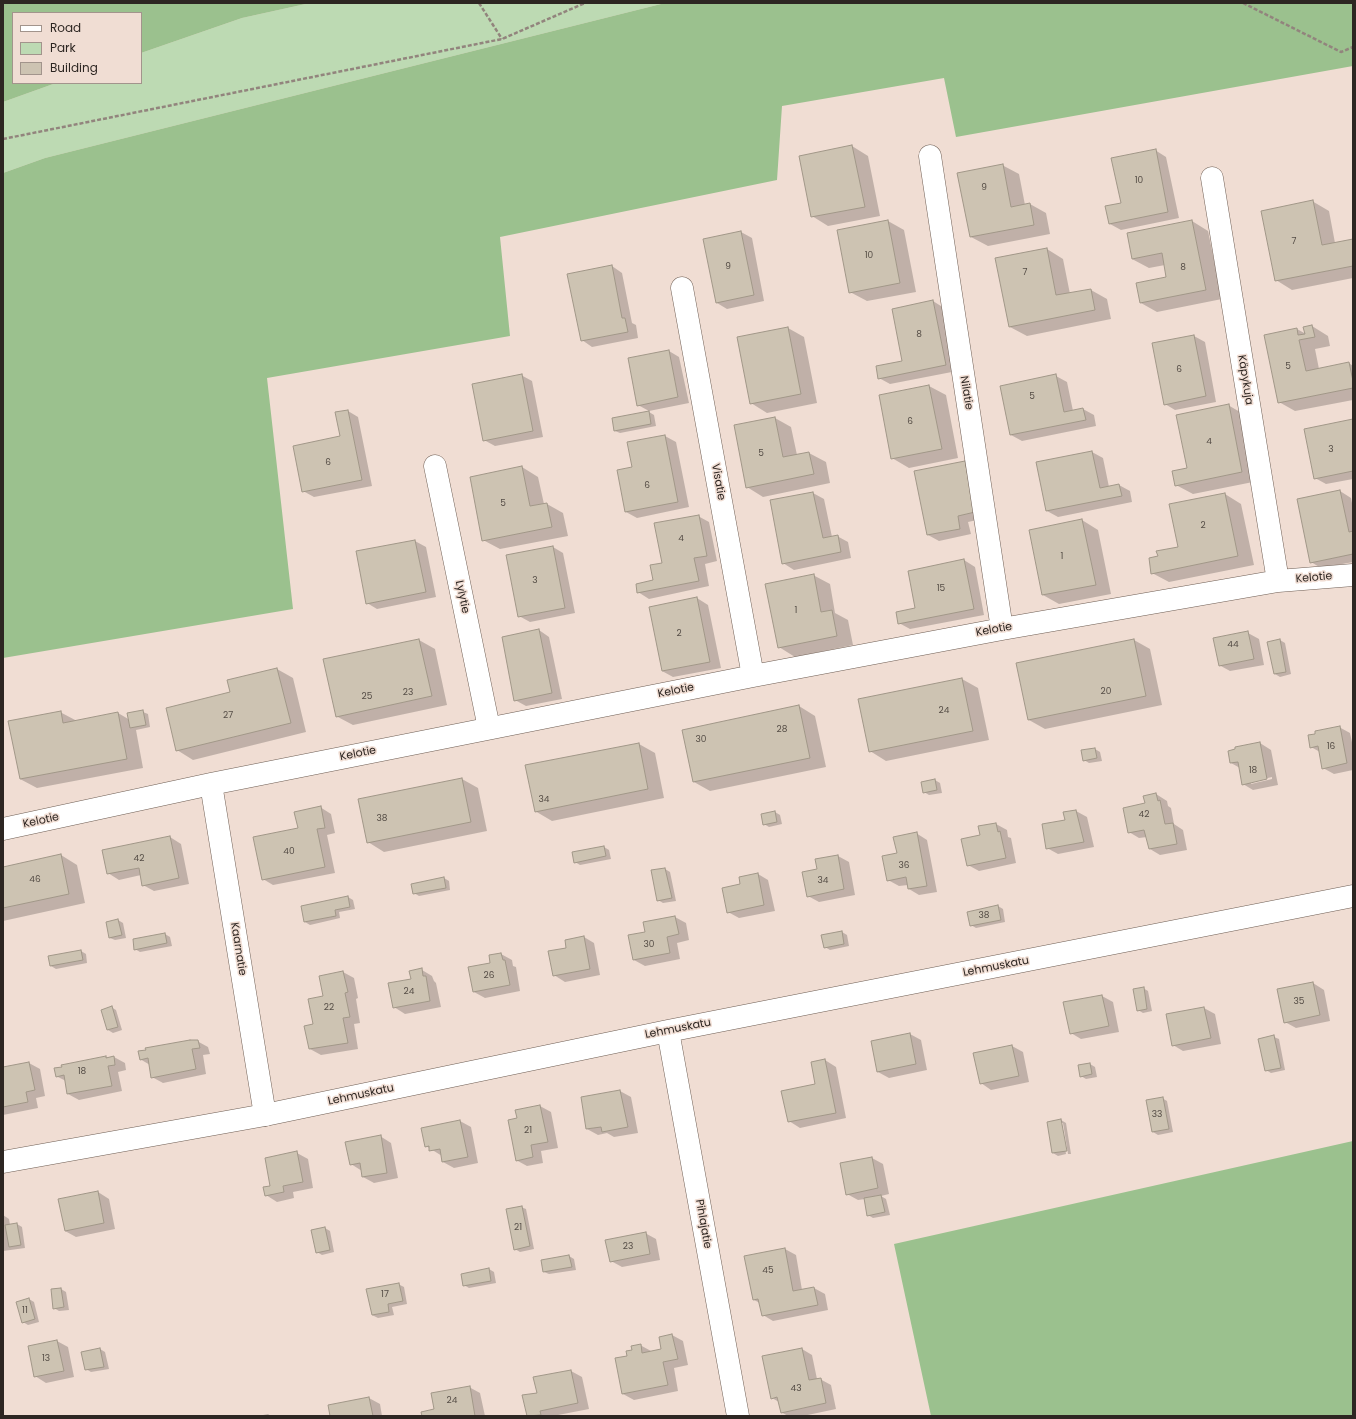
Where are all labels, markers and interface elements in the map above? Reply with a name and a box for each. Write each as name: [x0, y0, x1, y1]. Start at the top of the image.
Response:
legend: [12, 12, 142, 84]
text: Road: [50, 19, 81, 36]
text: Park: [50, 39, 76, 56]
text: Building: [50, 59, 98, 76]
house number: 10: [1135, 176, 1143, 186]
house number: 9: [981, 183, 987, 193]
house number: 7: [1292, 237, 1296, 247]
house number: 10: [865, 251, 873, 261]
house number: 9: [725, 262, 731, 272]
house number: 8: [1180, 263, 1186, 273]
house number: 7: [1023, 268, 1027, 278]
house number: 8: [916, 330, 922, 340]
street label: Käpykuja: [1235, 354, 1255, 406]
house number: 5: [1285, 362, 1291, 372]
house number: 6: [1176, 365, 1182, 375]
street label: Nilatie: [957, 375, 975, 411]
house number: 5: [1029, 392, 1035, 402]
house number: 6: [907, 417, 913, 427]
house number: 4: [1206, 437, 1212, 447]
house number: 3: [1328, 445, 1334, 455]
house number: 5: [758, 449, 764, 459]
house number: 6: [325, 458, 331, 468]
street label: Visatie: [708, 463, 728, 501]
house number: 6: [644, 481, 650, 491]
house number: 5: [500, 499, 506, 509]
house number: 2: [1200, 521, 1206, 531]
house number: 4: [678, 534, 684, 544]
house number: 1: [1061, 552, 1063, 562]
street label: Kelotie: [1295, 570, 1333, 586]
house number: 3: [532, 576, 538, 586]
street label: Lylytie: [452, 579, 472, 615]
house number: 15: [937, 584, 945, 594]
house number: 1: [795, 606, 797, 616]
street label: Kelotie: [975, 620, 1013, 640]
house number: 2: [676, 629, 682, 639]
house number: 44: [1227, 640, 1239, 650]
street label: Kelotie: [657, 681, 695, 701]
house number: 20: [1101, 687, 1111, 697]
house number: 23: [403, 688, 413, 698]
house number: 25: [362, 692, 372, 702]
house number: 24: [939, 706, 949, 716]
house number: 27: [223, 711, 233, 721]
house number: 28: [777, 725, 787, 735]
house number: 30: [696, 735, 706, 745]
house number: 16: [1327, 742, 1335, 752]
street label: Kelotie: [339, 744, 377, 764]
house number: 18: [1249, 766, 1257, 776]
house number: 34: [539, 795, 549, 805]
house number: 42: [1139, 810, 1149, 820]
street label: Kelotie: [22, 811, 60, 831]
house number: 38: [377, 814, 387, 824]
house number: 40: [283, 847, 295, 857]
house number: 42: [134, 854, 144, 864]
house number: 36: [898, 861, 910, 871]
house number: 46: [29, 875, 41, 885]
house number: 34: [818, 876, 828, 886]
house number: 38: [979, 911, 989, 921]
street label: Kaarnatie: [227, 922, 249, 976]
house number: 30: [644, 940, 654, 950]
street label: Lehmuskatu: [962, 954, 1030, 980]
house number: 26: [484, 971, 494, 981]
house number: 24: [404, 987, 414, 997]
house number: 35: [1294, 997, 1304, 1007]
house number: 22: [324, 1003, 334, 1013]
street label: Lehmuskatu: [644, 1016, 712, 1042]
house number: 18: [78, 1067, 86, 1077]
street label: Lehmuskatu: [327, 1082, 395, 1108]
house number: 33: [1152, 1110, 1162, 1120]
house number: 21: [524, 1126, 532, 1136]
street label: Pihlajatie: [692, 1198, 714, 1250]
house number: 21: [514, 1223, 522, 1233]
house number: 23: [623, 1242, 633, 1252]
house number: 45: [762, 1266, 774, 1276]
house number: 17: [381, 1290, 389, 1300]
house number: 11: [22, 1306, 28, 1316]
house number: 13: [42, 1354, 50, 1364]
house number: 43: [791, 1384, 801, 1394]
house number: 24: [447, 1396, 457, 1406]

